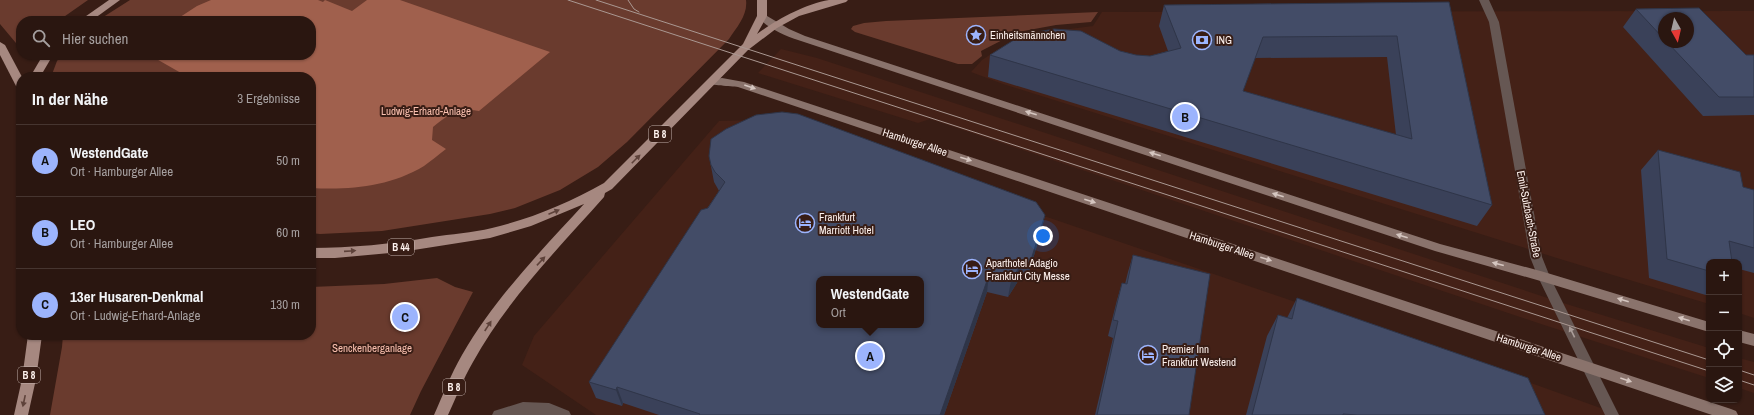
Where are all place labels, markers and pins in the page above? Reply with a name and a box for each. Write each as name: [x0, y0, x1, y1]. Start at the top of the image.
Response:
place icon: Einheitsmännchen: [965, 24, 987, 46]
place label: Einheitsmännchen: [990, 28, 1065, 42]
bank icon: ING: [1191, 29, 1213, 51]
place label: ING: [1216, 33, 1232, 47]
pin: B: [1172, 102, 1198, 132]
place label: Frankfurt Marriott Hotel: [819, 210, 874, 237]
hotel icon: Frankfurt Marriott Hotel: [794, 212, 816, 234]
place label: Aparthotel Adagio Frankfurt City Messe: [985, 256, 1070, 283]
hotel icon: Aparthotel Adagio Frankfurt City Messe: [961, 258, 983, 280]
pin: C: [392, 302, 418, 332]
pin: A: [857, 341, 883, 371]
place label: Premier Inn Frankfurt Westend: [1162, 342, 1236, 369]
hotel icon: Premier Inn Frankfurt Westend: [1137, 344, 1159, 366]

